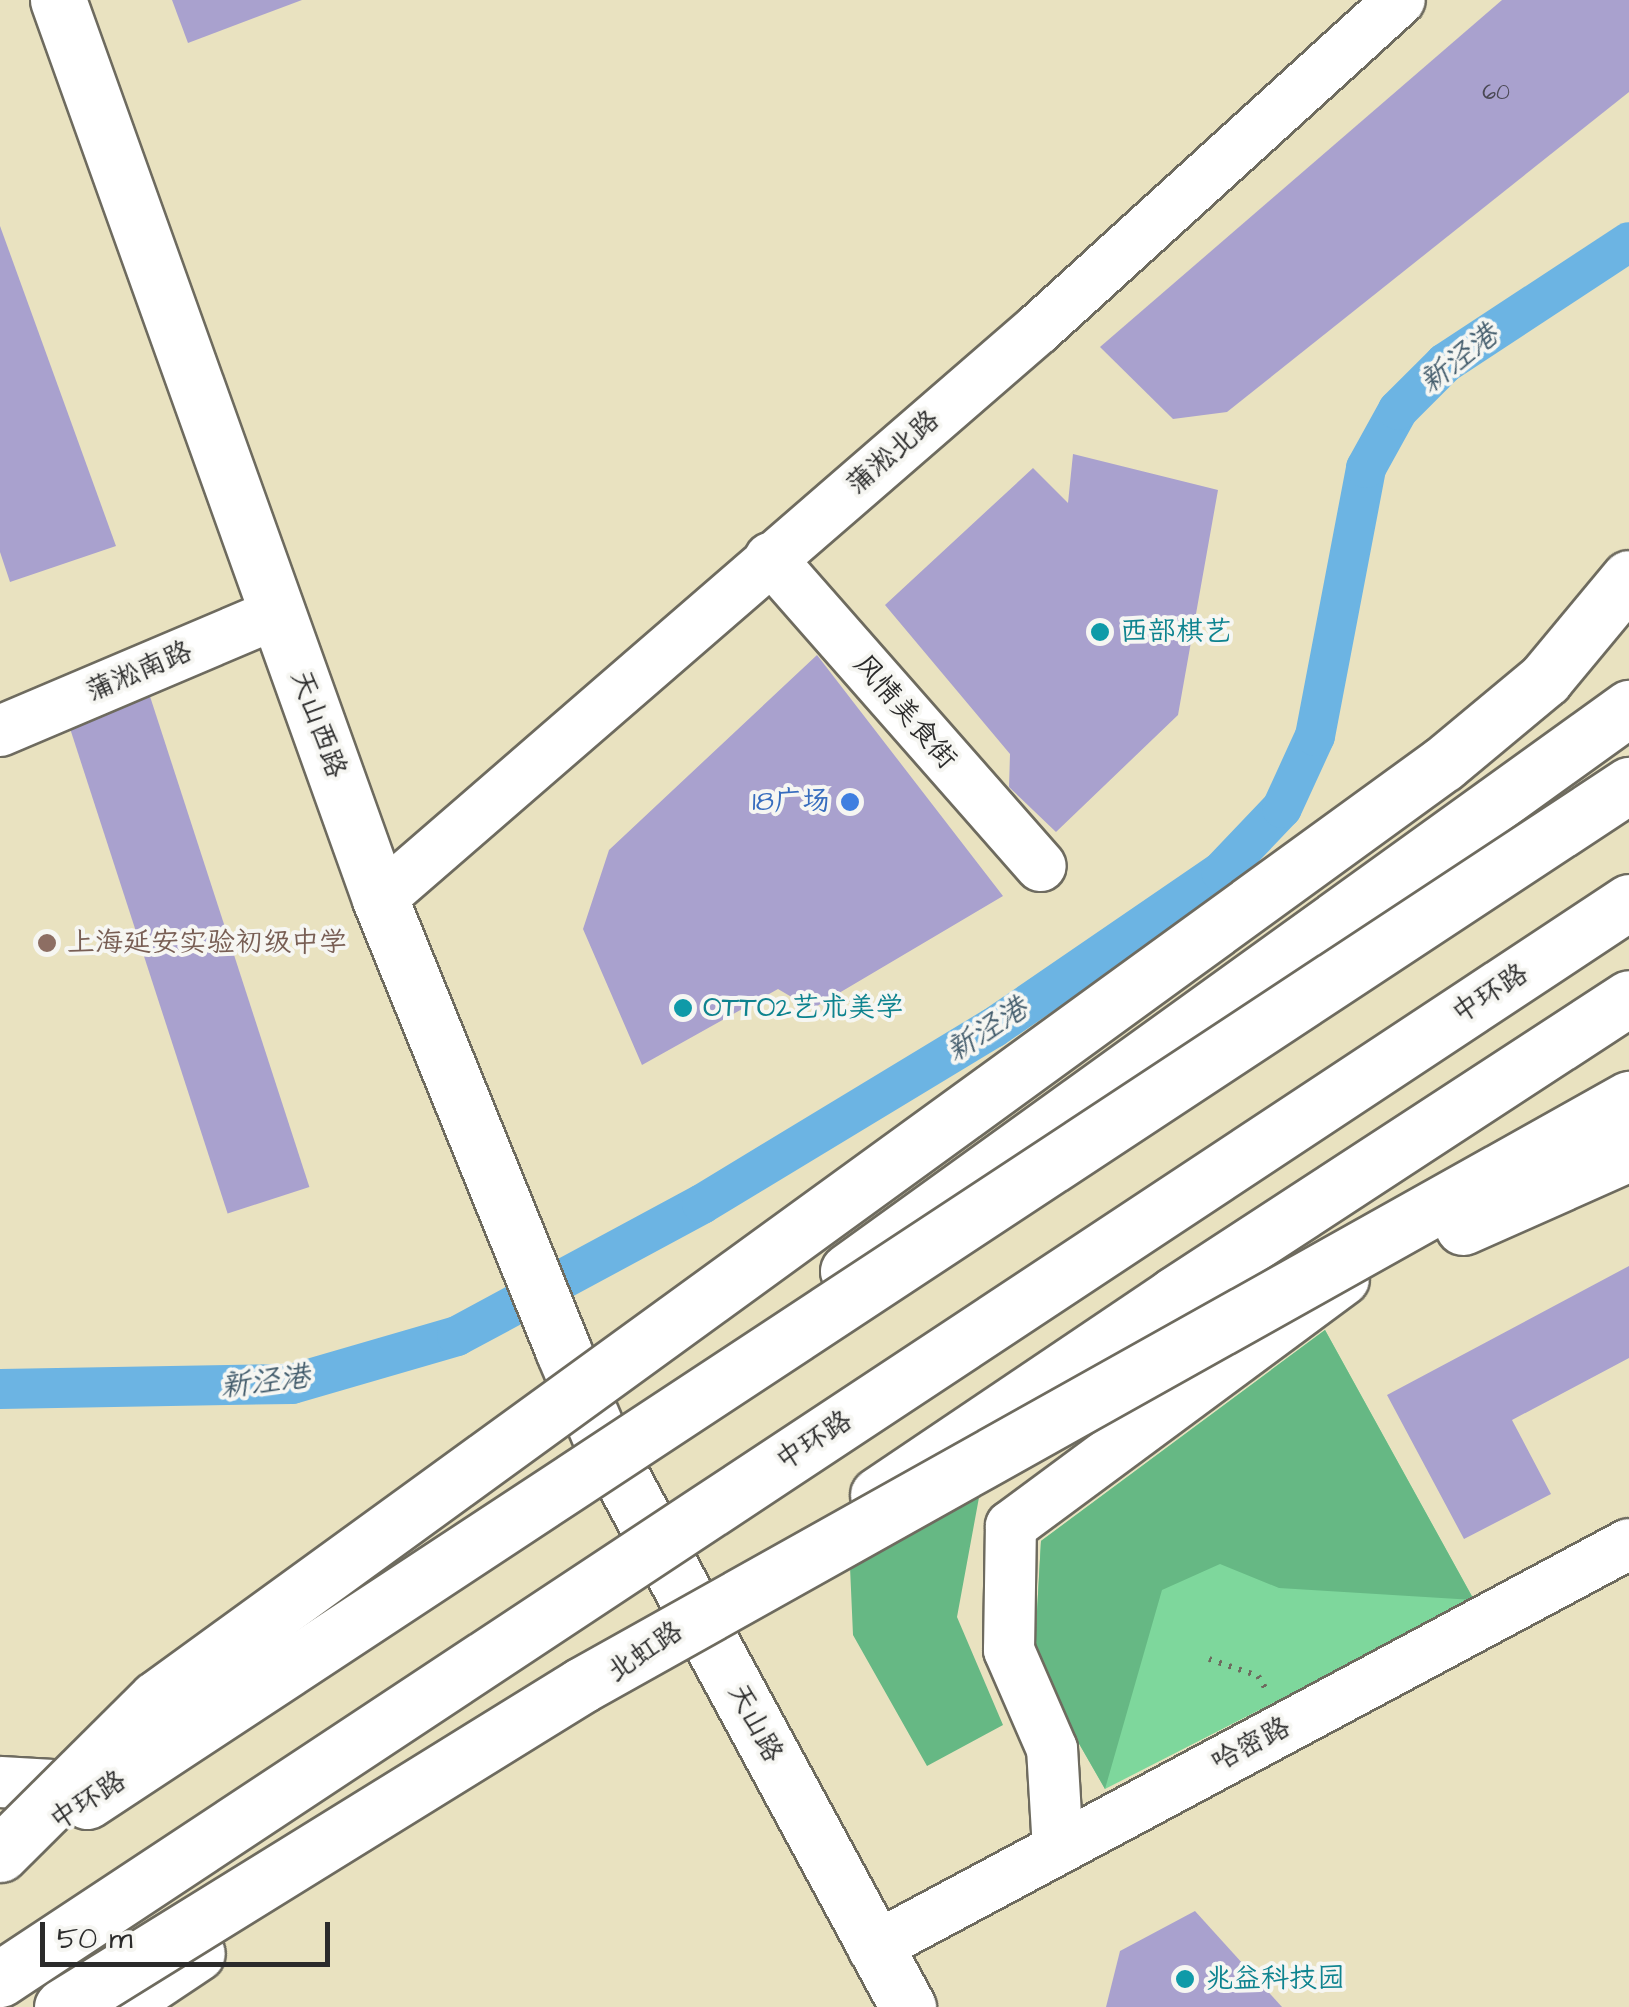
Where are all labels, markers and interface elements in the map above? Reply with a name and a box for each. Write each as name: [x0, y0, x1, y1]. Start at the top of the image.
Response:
house number: 60: [1482, 80, 1510, 106]
water label: 新泾港: [1412, 317, 1506, 401]
street label: 蒲淞北路: [840, 404, 946, 502]
place label: 西部棋艺: [1120, 615, 1232, 649]
marker: 西部棋艺: [1089, 621, 1111, 643]
street label: 蒲淞南路: [81, 635, 197, 709]
street label: 风情美食街: [846, 648, 964, 776]
street label: 天山西路: [283, 666, 353, 782]
place label: 18广场: [752, 785, 830, 819]
marker: 18广场: [839, 791, 861, 813]
place label: 上海延安实验初级中学: [67, 926, 347, 960]
marker: 上海延安实验初级中学: [36, 932, 58, 954]
street label: 中环路: [1446, 957, 1534, 1031]
water label: 新泾港: [939, 990, 1035, 1070]
place label: OTTO2艺术美学: [703, 991, 903, 1025]
marker: OTTO2艺术美学: [672, 997, 694, 1019]
water label: 新泾港: [218, 1359, 312, 1405]
street label: 中环路: [770, 1404, 858, 1478]
street label: 北虹路: [601, 1615, 689, 1689]
street label: 天山路: [720, 1678, 790, 1768]
street label: 哈密路: [1206, 1710, 1296, 1780]
street label: 中环路: [44, 1764, 132, 1838]
scale bar: [45, 1902, 335, 1964]
text: 50 m: [57, 1918, 133, 1960]
place label: 兆益科技园: [1205, 1962, 1345, 1996]
marker: 兆益科技园: [1174, 1968, 1196, 1990]

